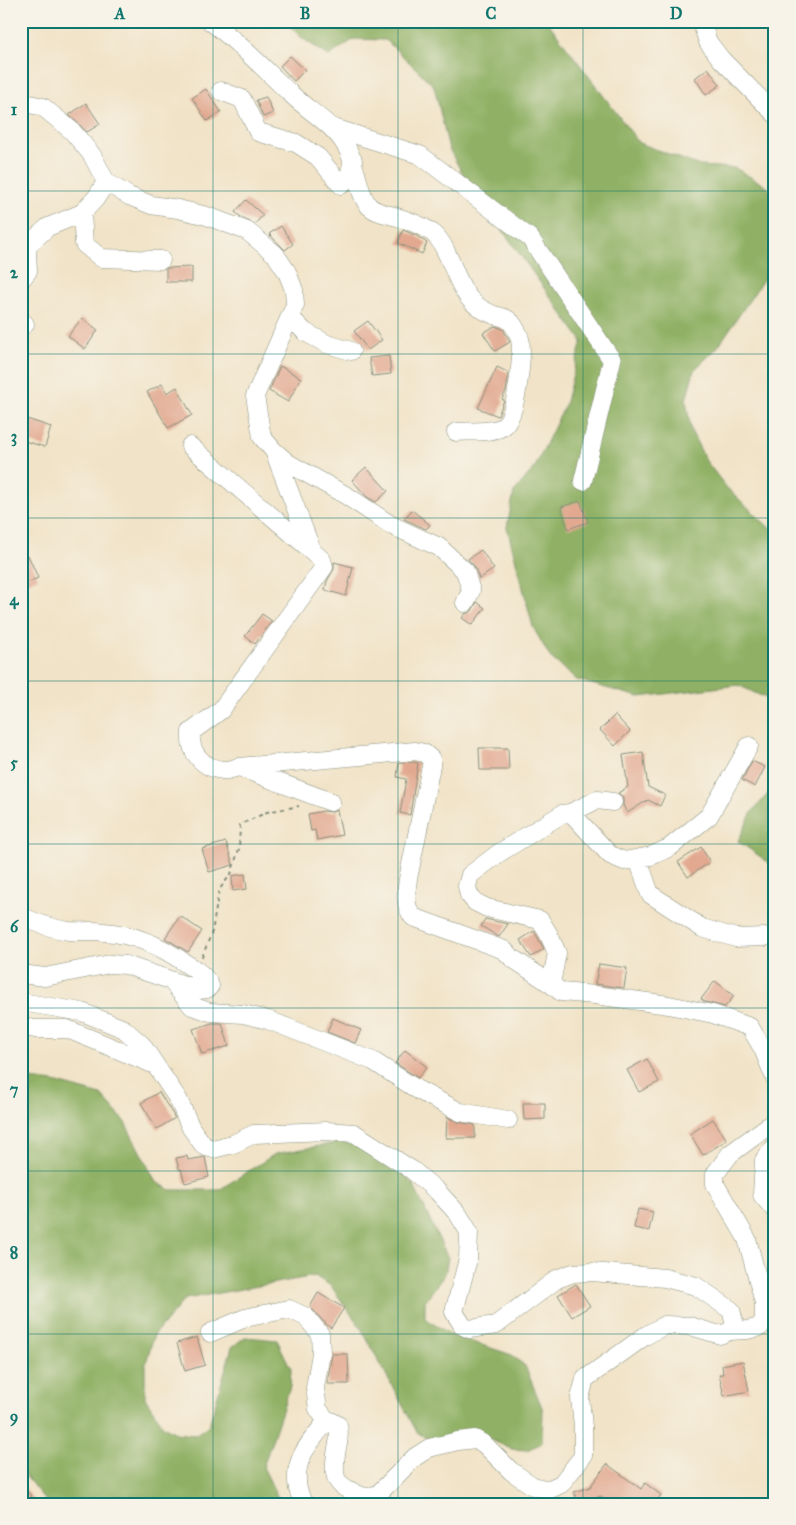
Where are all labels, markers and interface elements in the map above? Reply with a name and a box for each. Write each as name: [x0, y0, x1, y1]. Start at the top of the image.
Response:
text: A: [114, 4, 126, 23]
text: B: [300, 4, 310, 23]
text: C: [486, 4, 497, 23]
text: D: [670, 4, 683, 23]
text: 1: [11, 100, 18, 119]
text: 2: [10, 263, 19, 282]
text: 3: [11, 427, 17, 447]
text: 4: [10, 590, 20, 610]
text: 5: [10, 753, 18, 772]
text: 6: [10, 917, 19, 936]
text: 7: [10, 1080, 19, 1099]
text: 8: [10, 1243, 18, 1262]
text: 9: [10, 1407, 18, 1427]

